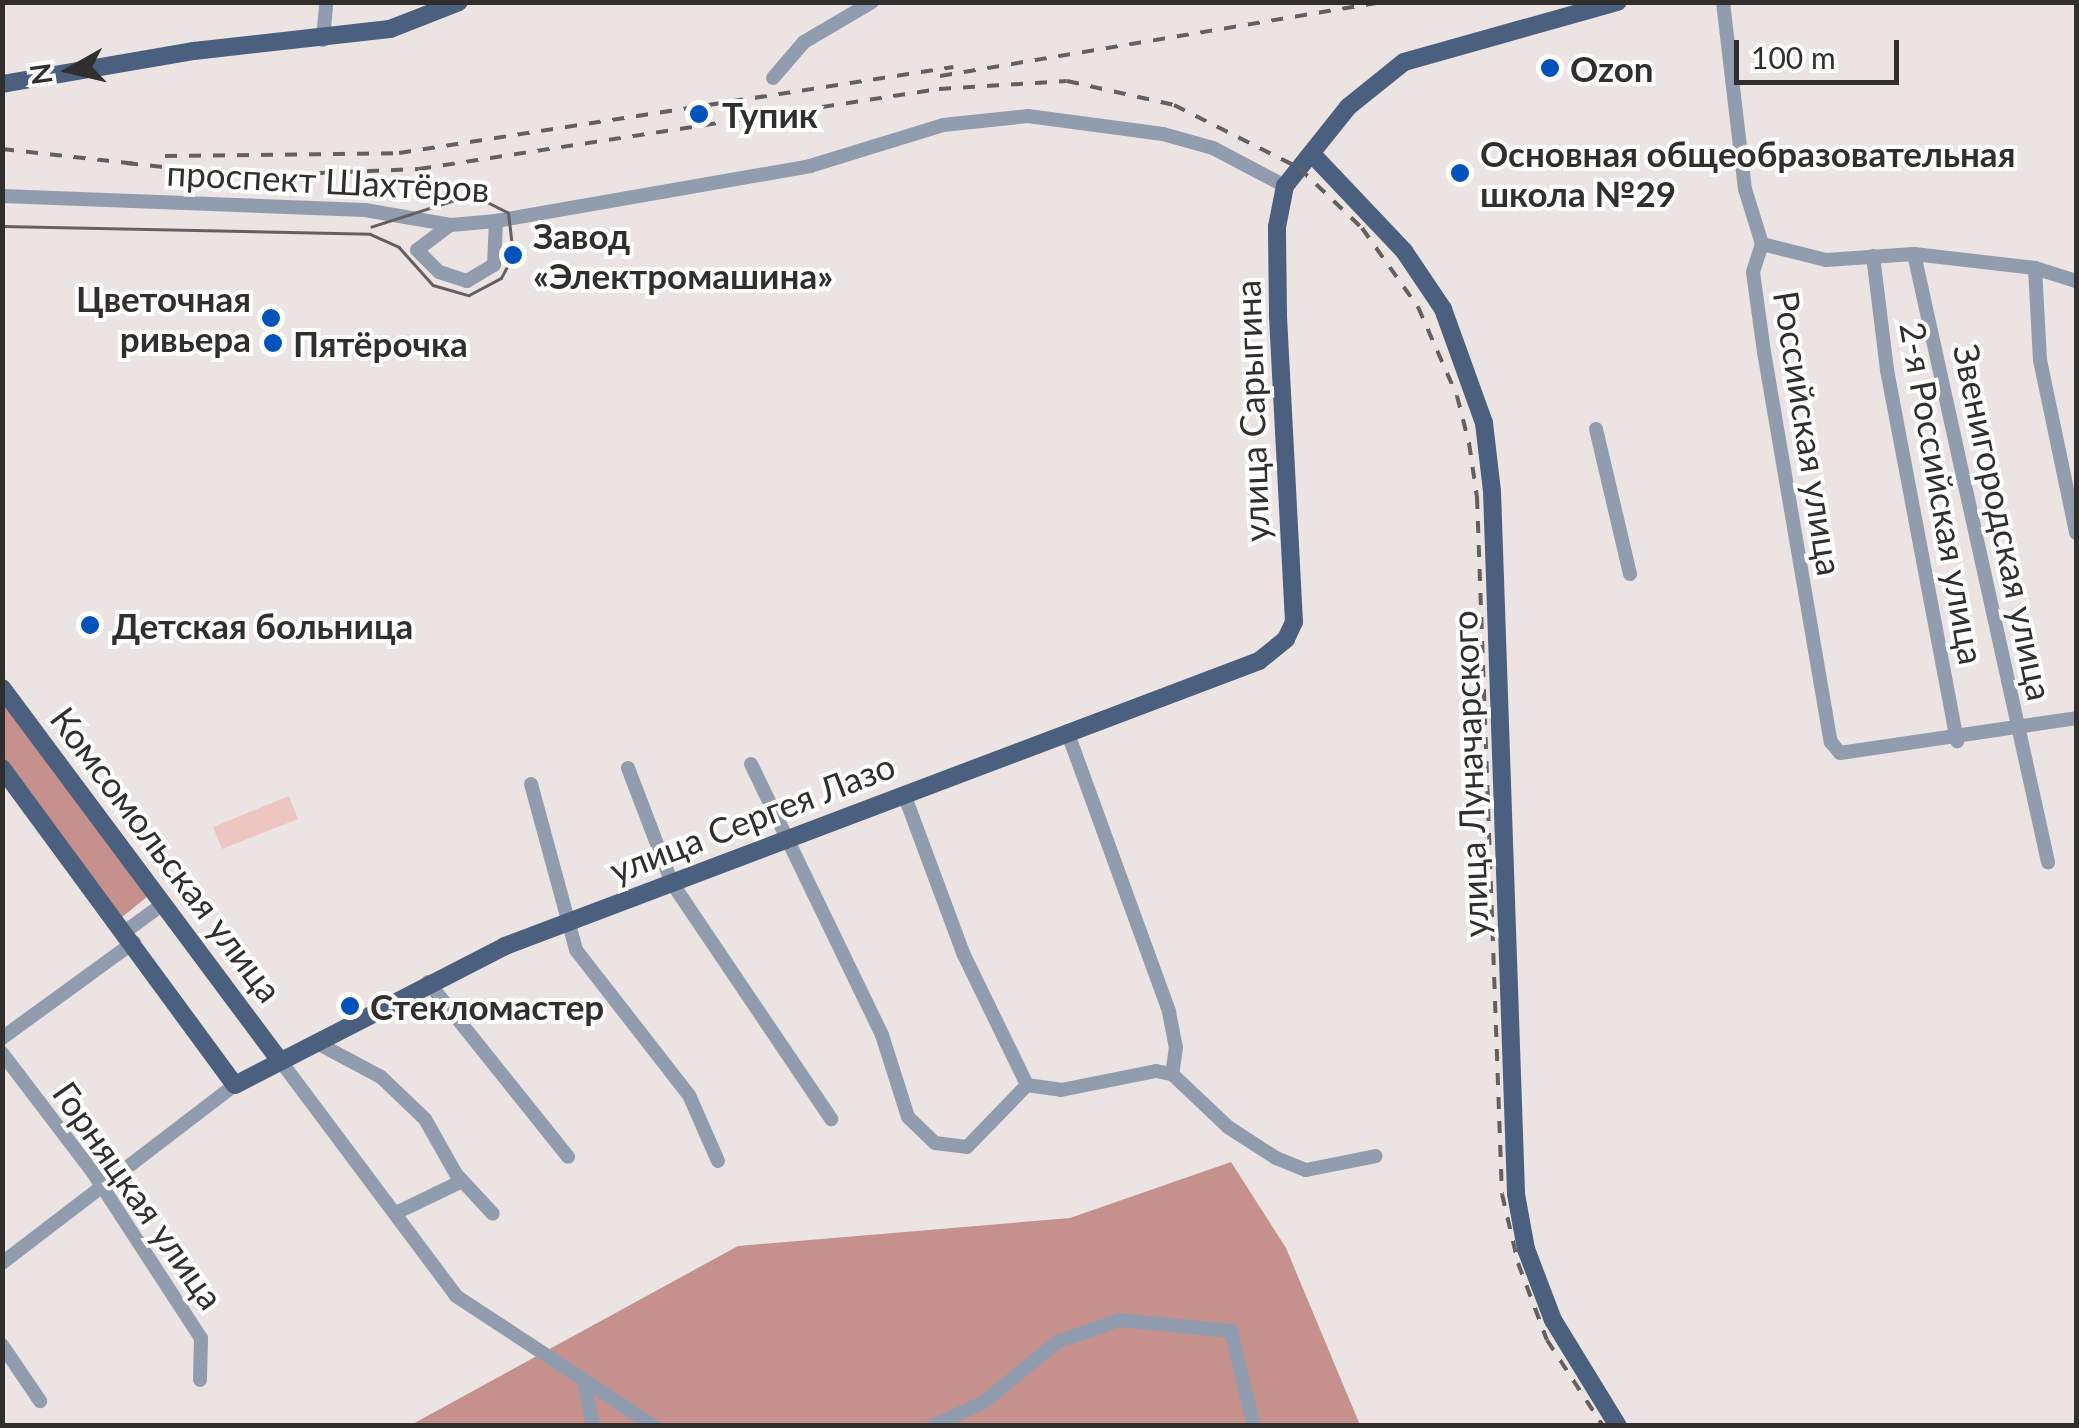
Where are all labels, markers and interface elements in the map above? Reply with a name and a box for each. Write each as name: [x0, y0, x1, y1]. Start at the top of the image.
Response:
north arrow: [20, 20, 120, 120]
scale bar: [1739, 20, 1904, 82]
text: 100 m: [1751, 39, 1836, 75]
place label: Ozon: [1570, 47, 1654, 89]
marker: Ozon: [1539, 57, 1561, 79]
text: N: [22, 61, 59, 87]
place label: Тупик: [722, 93, 818, 135]
marker: Тупик: [686, 101, 712, 127]
place label: Основная общеобразовательная школа №29: [1480, 132, 2015, 214]
street label: проспект Шахтёров: [166, 151, 490, 209]
marker: Основная общеобразовательная школа №29: [1449, 162, 1471, 184]
place label: Завод «Электромашина»: [533, 214, 833, 296]
marker: Завод «Электромашина»: [502, 244, 524, 266]
place label: Цветочная ривьера: [76, 277, 251, 359]
street label: улица Сарыгина: [1225, 279, 1277, 543]
street label: Российская улица: [1766, 288, 1852, 578]
marker: Цветочная ривьера: [260, 307, 282, 329]
street label: 2-я Российская улица: [1892, 319, 1994, 667]
place label: Пятёрочка: [293, 322, 468, 364]
marker: Пятёрочка: [262, 332, 284, 354]
street label: Звенигородская улица: [1946, 340, 2062, 704]
place label: Детская больница: [112, 604, 413, 646]
street label: улица Луначарского: [1442, 610, 1496, 938]
marker: Детская больница: [77, 612, 103, 638]
street label: Комсомольская улица: [42, 698, 292, 1010]
street label: улица Сергея Лазо: [604, 743, 900, 891]
place label: Стекломастер: [370, 985, 604, 1027]
marker: Стекломастер: [339, 995, 361, 1017]
street label: Горняцкая улица: [45, 1073, 233, 1317]

